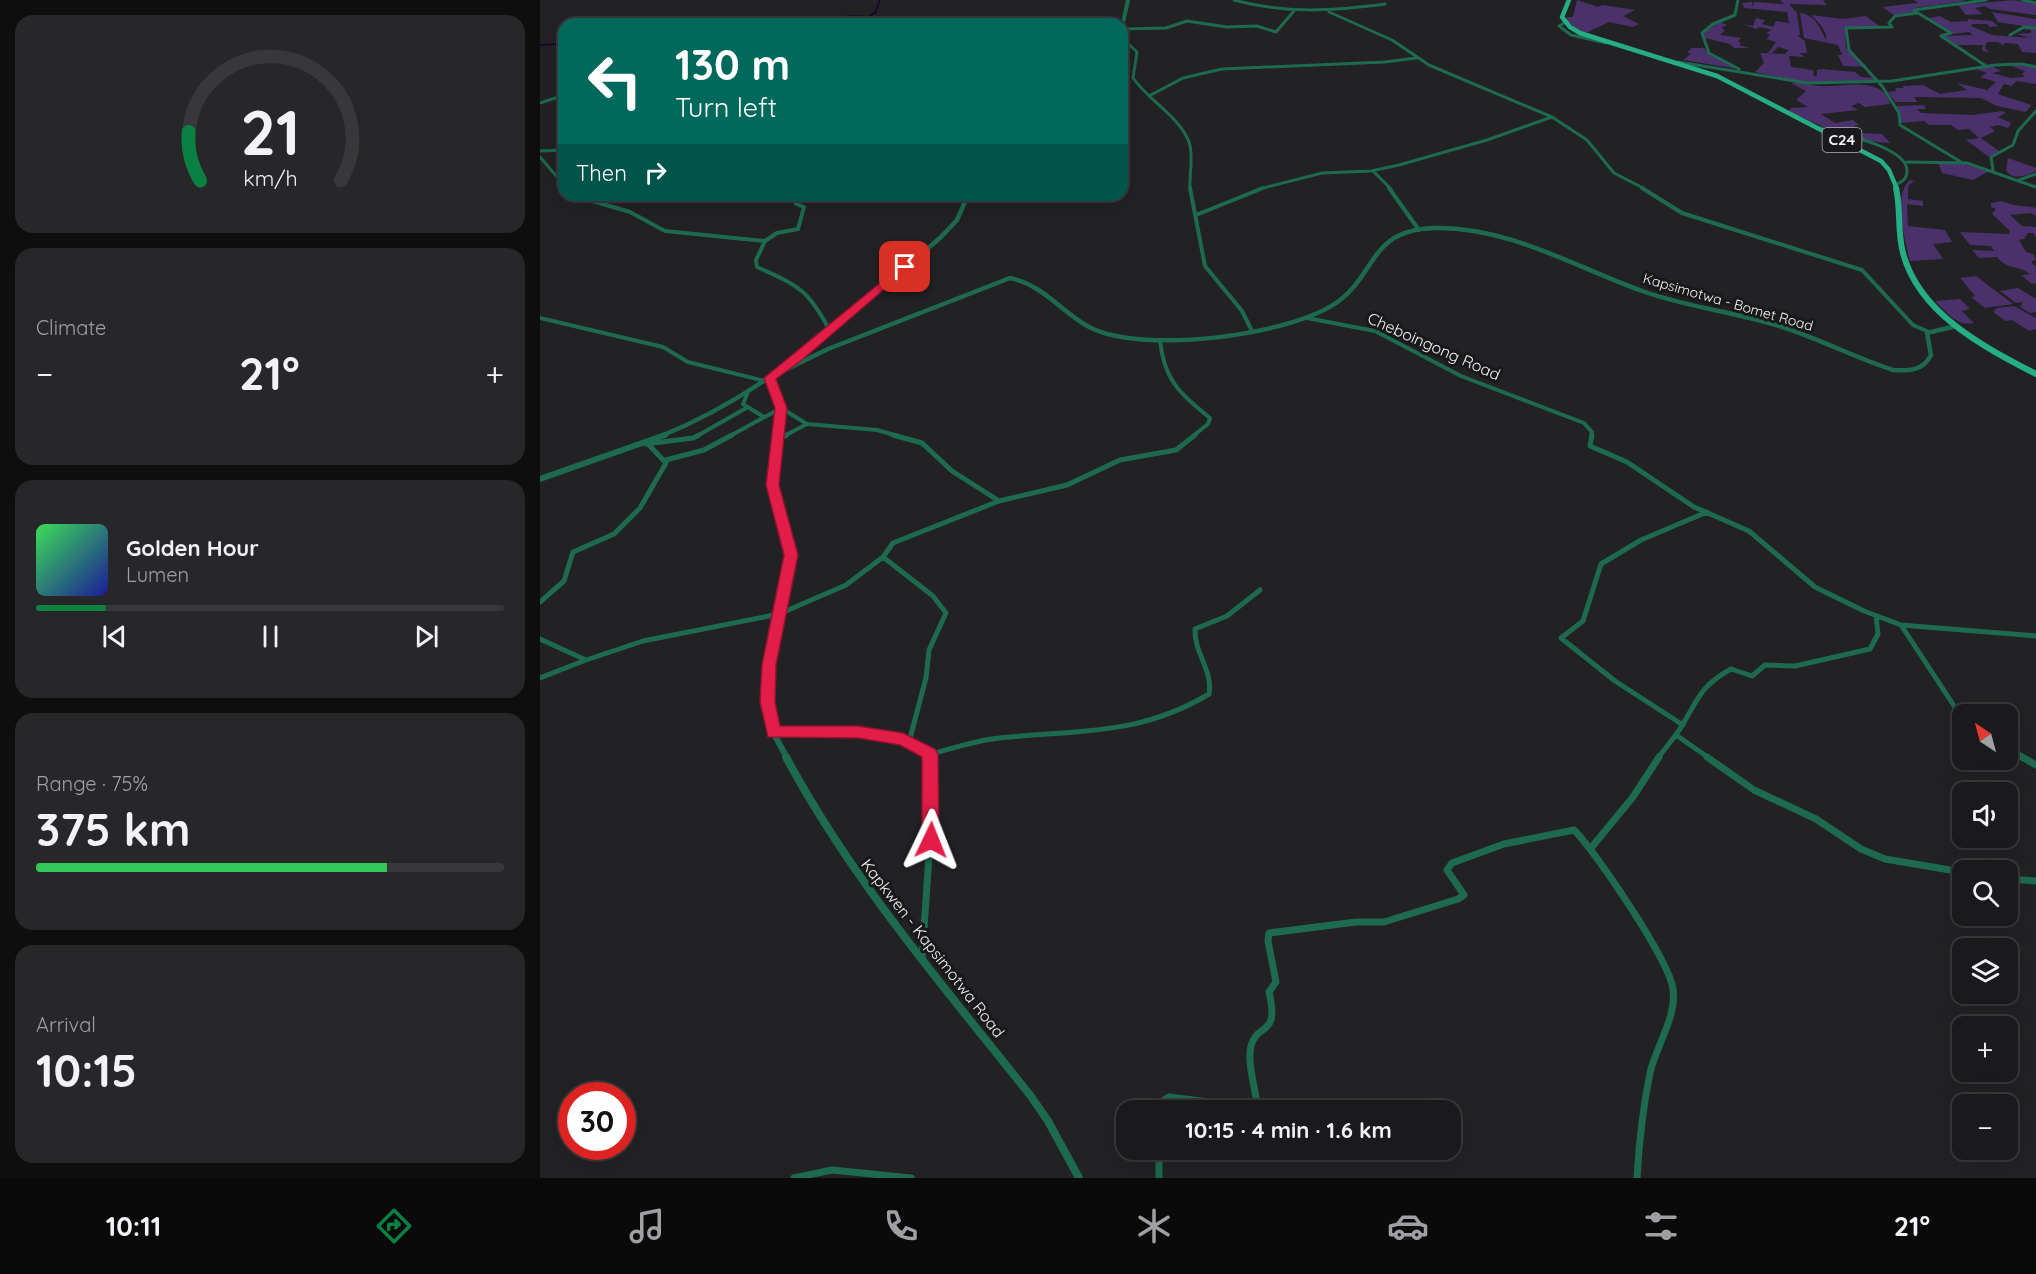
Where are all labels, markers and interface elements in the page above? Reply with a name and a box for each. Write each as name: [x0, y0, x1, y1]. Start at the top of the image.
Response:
text: 130 m: [675, 38, 790, 91]
icon: left: [576, 42, 654, 120]
text: Turn left: [675, 90, 777, 124]
text: 21: [240, 93, 300, 171]
road number: C24: [1822, 128, 1862, 152]
icon: right: [639, 156, 672, 189]
text: Then: [576, 159, 627, 187]
text: km/h: [243, 165, 297, 191]
pin: [879, 241, 930, 292]
icon: arrive: [888, 250, 921, 283]
street label: Kapsimotwa - Bomet Road: [1641, 269, 1815, 335]
street label: Cheboingong Road: [1365, 308, 1503, 384]
text: Climate: [36, 315, 106, 340]
text: 21°: [239, 345, 300, 401]
text: −: [36, 353, 53, 394]
text: +: [485, 353, 504, 394]
text: Golden Hour: [126, 534, 259, 562]
text: Lumen: [126, 562, 189, 587]
icon: previous: [98, 620, 131, 653]
icon: pause: [254, 620, 287, 653]
icon: next: [410, 620, 443, 653]
north arrow: [1952, 704, 2018, 770]
map controls: [1952, 704, 2018, 1160]
text: Range · 75%: [36, 771, 148, 796]
button: sound: [1952, 782, 2018, 848]
text: 375 km: [36, 801, 191, 857]
position arrow: [899, 808, 963, 872]
street label: Kapkwen - Kapsimotwa Road: [857, 855, 1009, 1041]
button: search: [1952, 860, 2018, 926]
button: layers: [1952, 938, 2018, 1004]
text: Arrival: [36, 1012, 96, 1037]
button: +: [1952, 1016, 2018, 1082]
text: 10:15: [36, 1042, 137, 1098]
speed limit sign: 30: [558, 1082, 636, 1160]
button: −: [1952, 1094, 2018, 1160]
text: 10:15 · 4 min · 1.6 km: [1185, 1116, 1392, 1144]
icon: directions: [373, 1205, 415, 1247]
icon: music: [626, 1205, 668, 1247]
icon: phone: [880, 1205, 922, 1247]
icon: climate: [1133, 1205, 1175, 1247]
icon: car: [1387, 1205, 1429, 1247]
icon: filters: [1640, 1205, 1682, 1247]
text: 10:11: [106, 1209, 161, 1243]
text: 21°: [1894, 1209, 1930, 1243]

